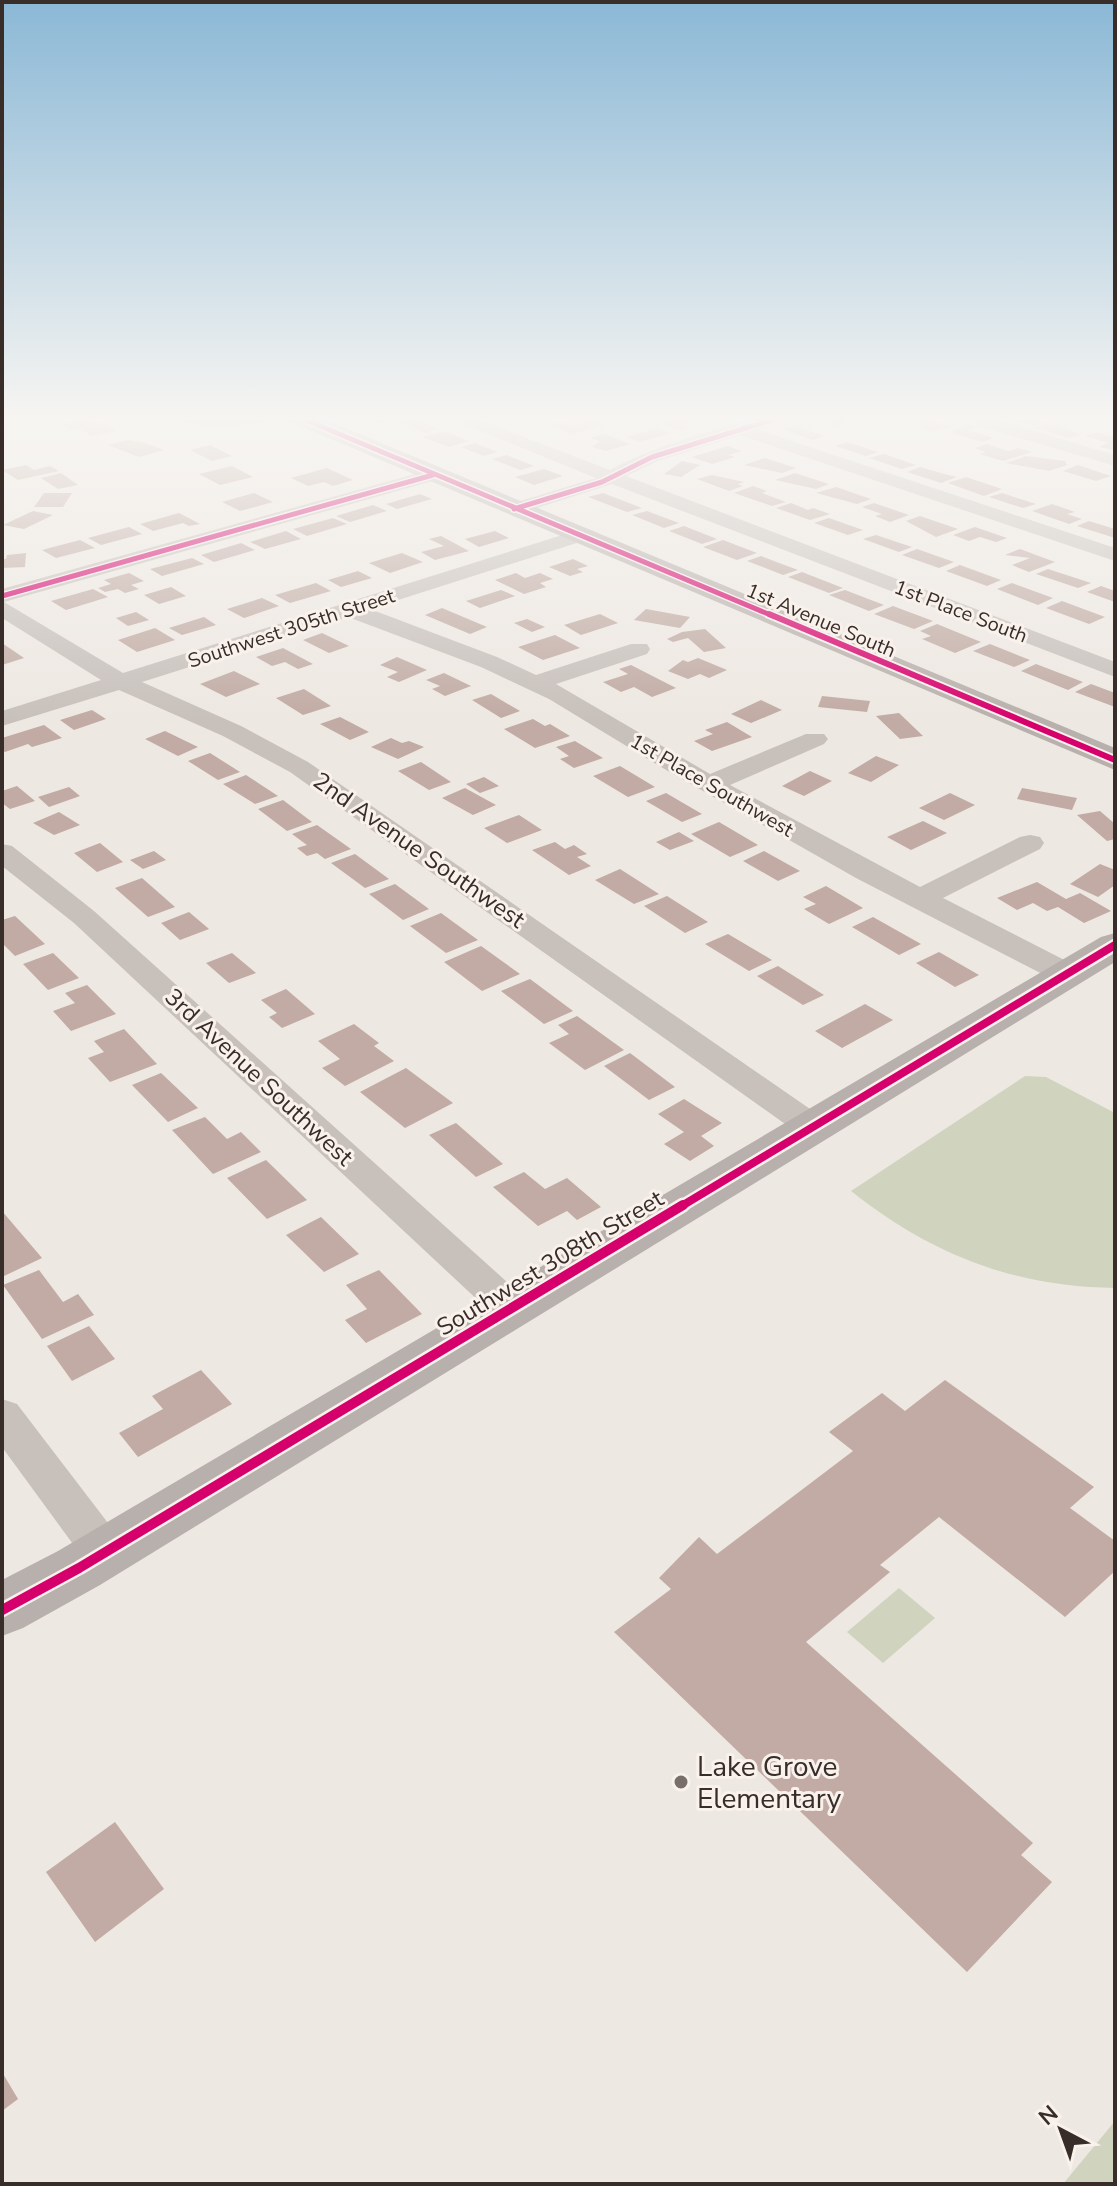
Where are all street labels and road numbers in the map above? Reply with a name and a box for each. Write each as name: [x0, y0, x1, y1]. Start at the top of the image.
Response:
street label: 1st Place South: [890, 574, 1031, 649]
street label: 1st Avenue South: [742, 577, 900, 664]
street label: Southwest 305th Street: [184, 582, 399, 675]
street label: 1st Place Southwest: [625, 728, 799, 844]
street label: 2nd Avenue Southwest: [307, 765, 532, 936]
street label: 3rd Avenue Southwest: [158, 981, 361, 1173]
street label: Southwest 308th Street: [431, 1182, 670, 1343]

